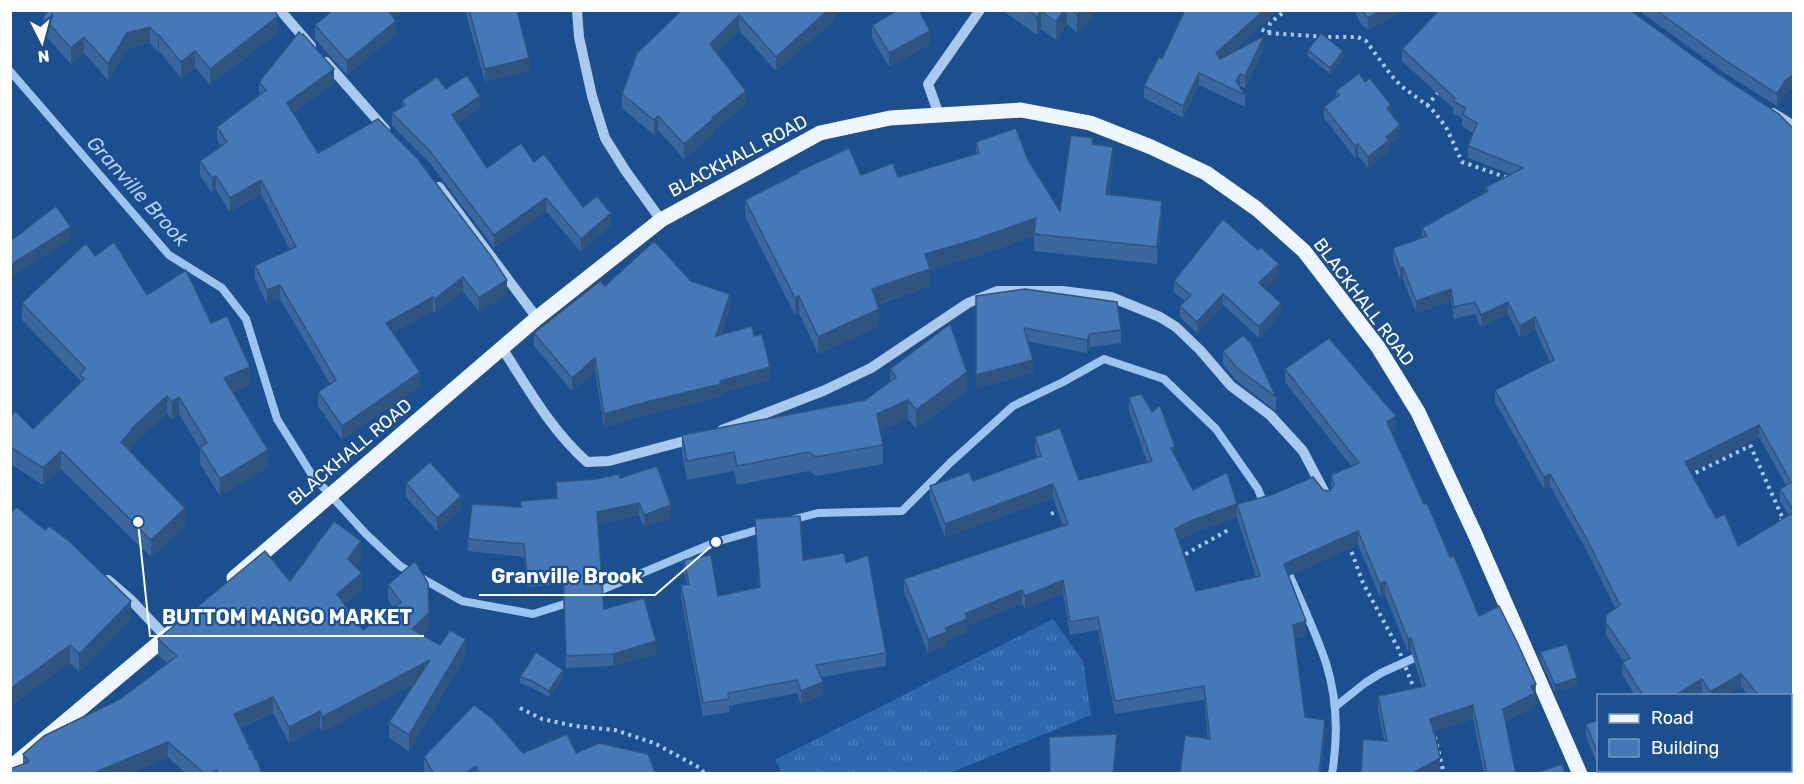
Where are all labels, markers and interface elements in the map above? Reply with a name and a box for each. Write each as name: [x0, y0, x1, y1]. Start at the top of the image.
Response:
north arrow: [12, 12, 72, 72]
text: N: [37, 46, 50, 66]
street label: BLACKHALL ROAD: [665, 110, 811, 202]
water label: Granville Brook: [82, 131, 194, 252]
street label: BLACKHALL ROAD: [1309, 234, 1419, 370]
street label: BLACKHALL ROAD: [284, 394, 416, 510]
callout: Granville Brook: [479, 557, 655, 595]
text: Granville Brook: [491, 564, 643, 588]
callout: BUTTOM MANGO MARKET: [150, 598, 424, 636]
text: BUTTOM MANGO MARKET: [162, 605, 412, 629]
legend: [1597, 694, 1792, 772]
text: Road: [1651, 707, 1694, 729]
text: Building: [1651, 737, 1719, 759]

